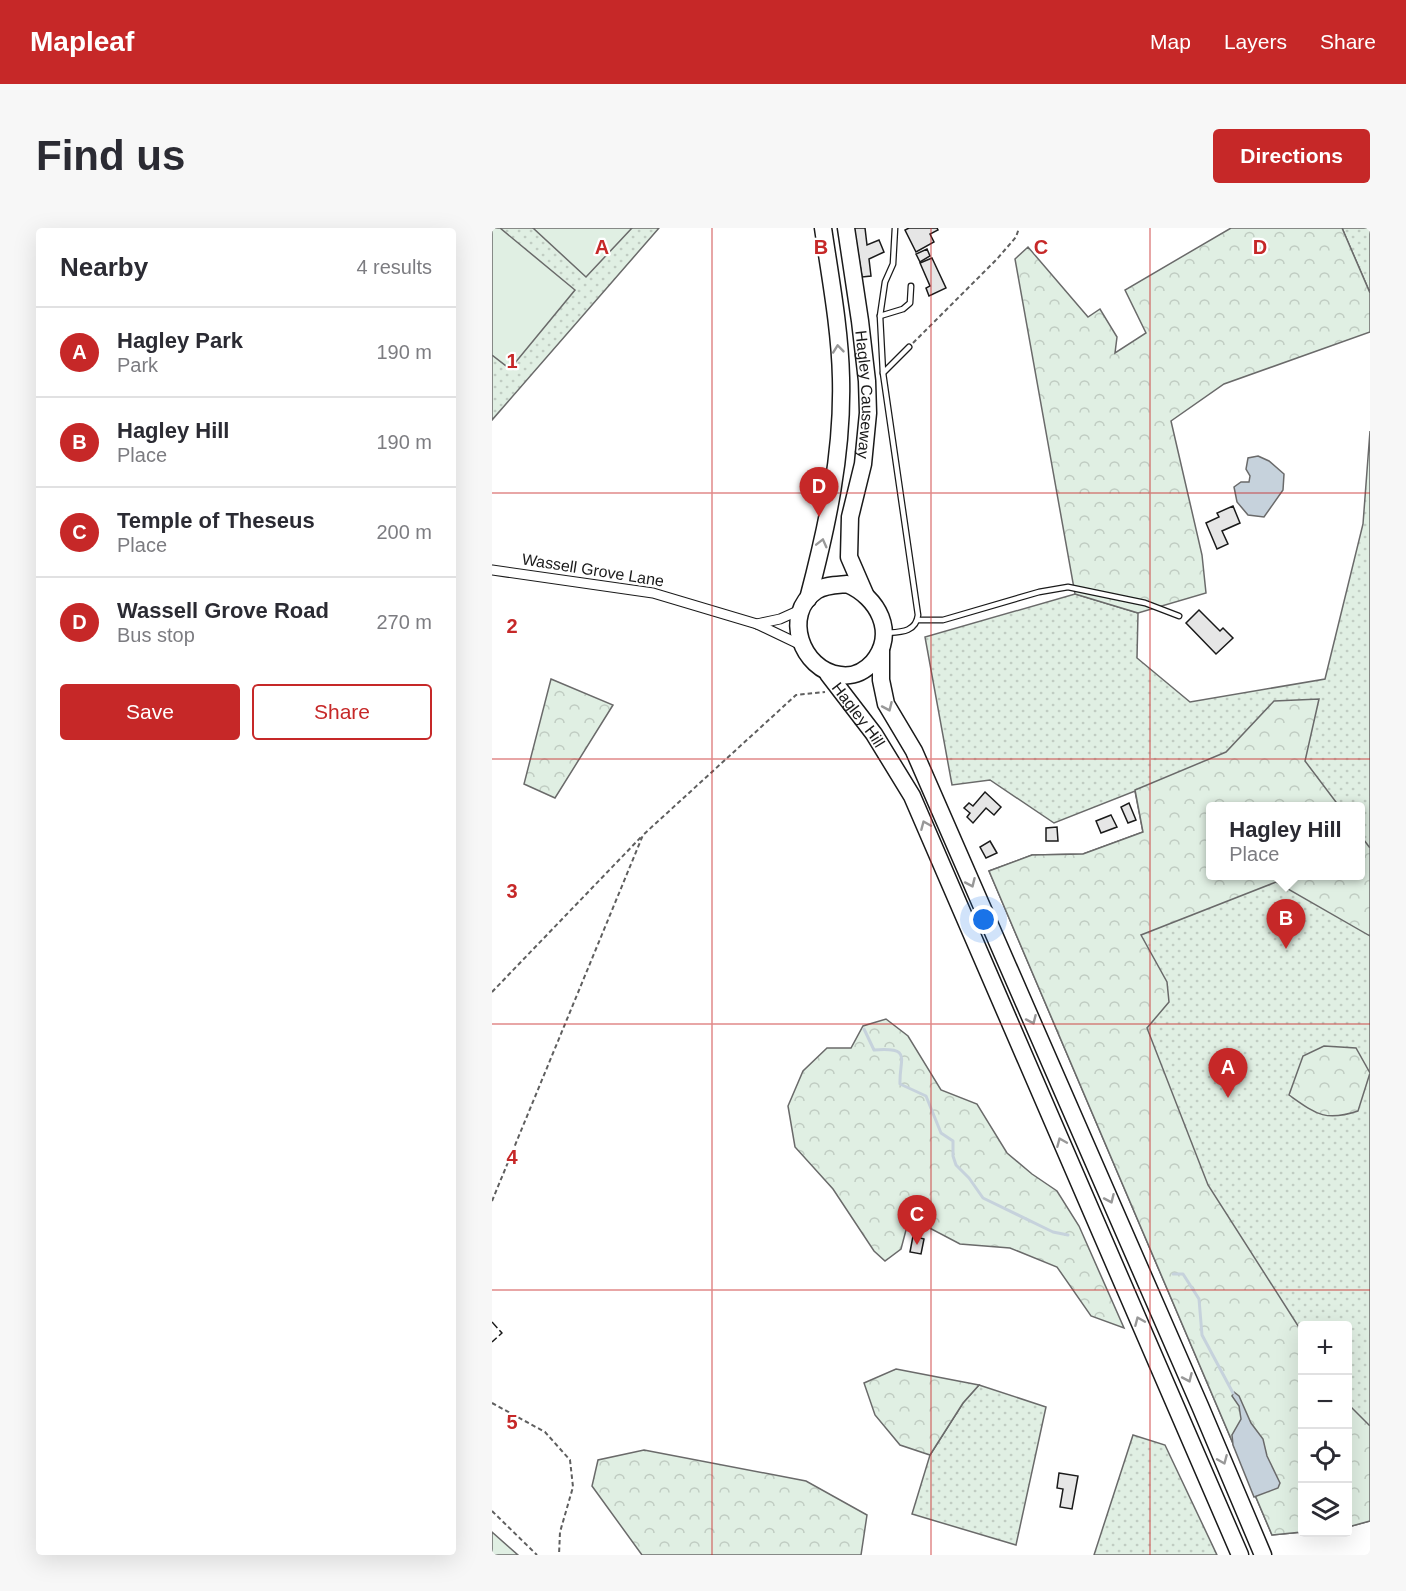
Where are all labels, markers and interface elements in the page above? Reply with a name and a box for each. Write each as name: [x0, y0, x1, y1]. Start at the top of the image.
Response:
text: Mapleaf: [30, 26, 134, 57]
text: Map: [1150, 30, 1191, 53]
text: Layers: [1224, 30, 1287, 53]
text: Share: [1320, 30, 1376, 53]
button: Directions: [1213, 129, 1370, 183]
text: Find us: [36, 132, 185, 179]
text: A: [595, 236, 609, 258]
text: B: [814, 236, 828, 258]
text: C: [1034, 236, 1048, 258]
text: D: [1253, 236, 1267, 258]
text: Nearby: [60, 252, 148, 282]
text: 4 results: [356, 256, 432, 278]
text: Hagley Park: [117, 328, 243, 353]
street label: Hagley Causeway: [853, 329, 877, 460]
text: A: [72, 341, 87, 363]
text: 190 m: [376, 341, 432, 363]
one-way arrow: [832, 345, 845, 354]
text: 1: [506, 350, 518, 372]
text: Park: [117, 354, 158, 376]
text: Hagley Hill: [117, 418, 229, 443]
text: B: [72, 431, 87, 453]
text: 190 m: [376, 431, 432, 453]
text: Place: [117, 444, 167, 466]
pin: D: [800, 468, 838, 517]
text: Temple of Theseus: [117, 508, 315, 533]
text: C: [72, 521, 87, 543]
text: 200 m: [376, 521, 432, 543]
text: Place: [117, 534, 167, 556]
one-way arrow: [815, 538, 828, 548]
street label: Wassell Grove Lane: [521, 550, 665, 590]
text: Wassell Grove Road: [117, 598, 329, 623]
text: D: [72, 611, 87, 633]
text: 270 m: [376, 611, 432, 633]
text: 2: [506, 615, 518, 637]
text: Bus stop: [117, 624, 195, 646]
street label: Hagley Hill: [829, 679, 888, 750]
button: Save: [60, 684, 240, 740]
button: Share: [252, 684, 432, 740]
one-way arrow: [881, 700, 893, 711]
popup: [1206, 802, 1365, 880]
text: Hagley Hill: [1229, 817, 1342, 842]
one-way arrow: [920, 820, 932, 831]
text: Place: [1229, 843, 1279, 865]
one-way arrow: [964, 876, 976, 887]
text: 3: [506, 880, 518, 902]
pin: B: [1266, 900, 1306, 949]
your location: [969, 905, 998, 934]
one-way arrow: [1025, 1014, 1037, 1025]
pin: A: [1208, 1048, 1248, 1098]
one-way arrow: [1057, 1138, 1069, 1149]
text: 4: [506, 1146, 518, 1168]
one-way arrow: [1103, 1193, 1115, 1204]
pin: C: [898, 1196, 936, 1245]
one-way arrow: [1134, 1317, 1146, 1328]
map controls: [1298, 1321, 1352, 1537]
button: +: [1298, 1321, 1352, 1375]
one-way arrow: [1181, 1371, 1193, 1382]
button: −: [1298, 1375, 1352, 1429]
text: 5: [506, 1411, 518, 1433]
button: locate: [1298, 1429, 1352, 1483]
one-way arrow: [1216, 1453, 1228, 1464]
button: layers: [1298, 1483, 1352, 1537]

